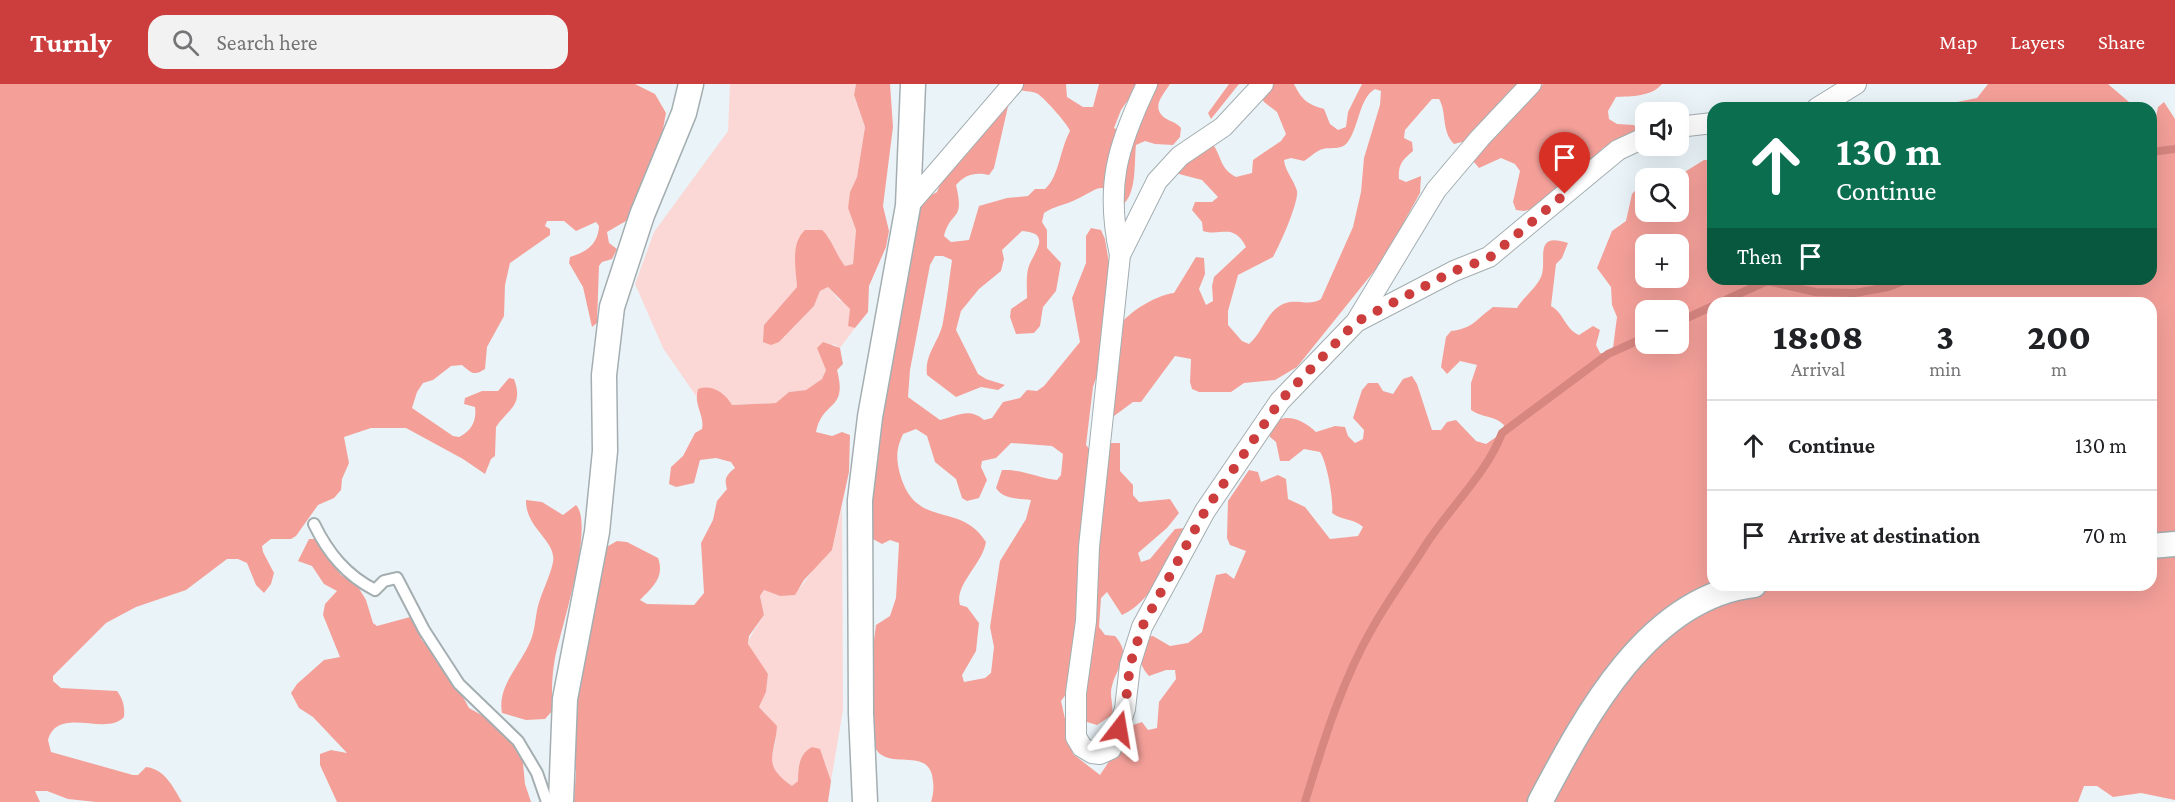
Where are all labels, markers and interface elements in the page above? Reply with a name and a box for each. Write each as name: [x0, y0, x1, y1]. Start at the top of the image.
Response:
search box: [148, 15, 568, 69]
icon: search: [169, 26, 202, 59]
text: Turnly: [30, 27, 112, 58]
text: Search here: [217, 30, 318, 55]
text: Map: [1939, 30, 1978, 54]
text: Layers: [2011, 30, 2065, 54]
text: Share: [2098, 30, 2145, 54]
map controls: [1635, 102, 1689, 354]
button: sound: [1635, 102, 1689, 156]
icon: ahead: [1737, 126, 1815, 204]
text: 130 m: [1836, 127, 1941, 174]
pin: [1539, 132, 1590, 194]
icon: arrive: [1548, 141, 1581, 174]
button: search: [1635, 168, 1689, 222]
text: Continue: [1836, 176, 1936, 206]
button: +: [1635, 234, 1689, 288]
icon: arrive: [1794, 240, 1827, 273]
text: Then: [1737, 244, 1782, 269]
button: −: [1635, 300, 1689, 354]
text: 18:08: [1773, 317, 1863, 357]
text: 3: [1936, 317, 1954, 357]
text: 200: [2027, 317, 2091, 357]
text: Arrival: [1791, 358, 1845, 380]
text: min: [1929, 358, 1961, 380]
text: m: [2051, 358, 2067, 380]
icon: ahead: [1737, 429, 1770, 462]
text: Continue: [1788, 433, 1875, 458]
text: 130 m: [2075, 433, 2127, 458]
icon: arrive: [1737, 519, 1770, 552]
text: Arrive at destination: [1788, 523, 1980, 548]
text: 70 m: [2083, 523, 2127, 548]
position arrow: [1087, 697, 1151, 761]

